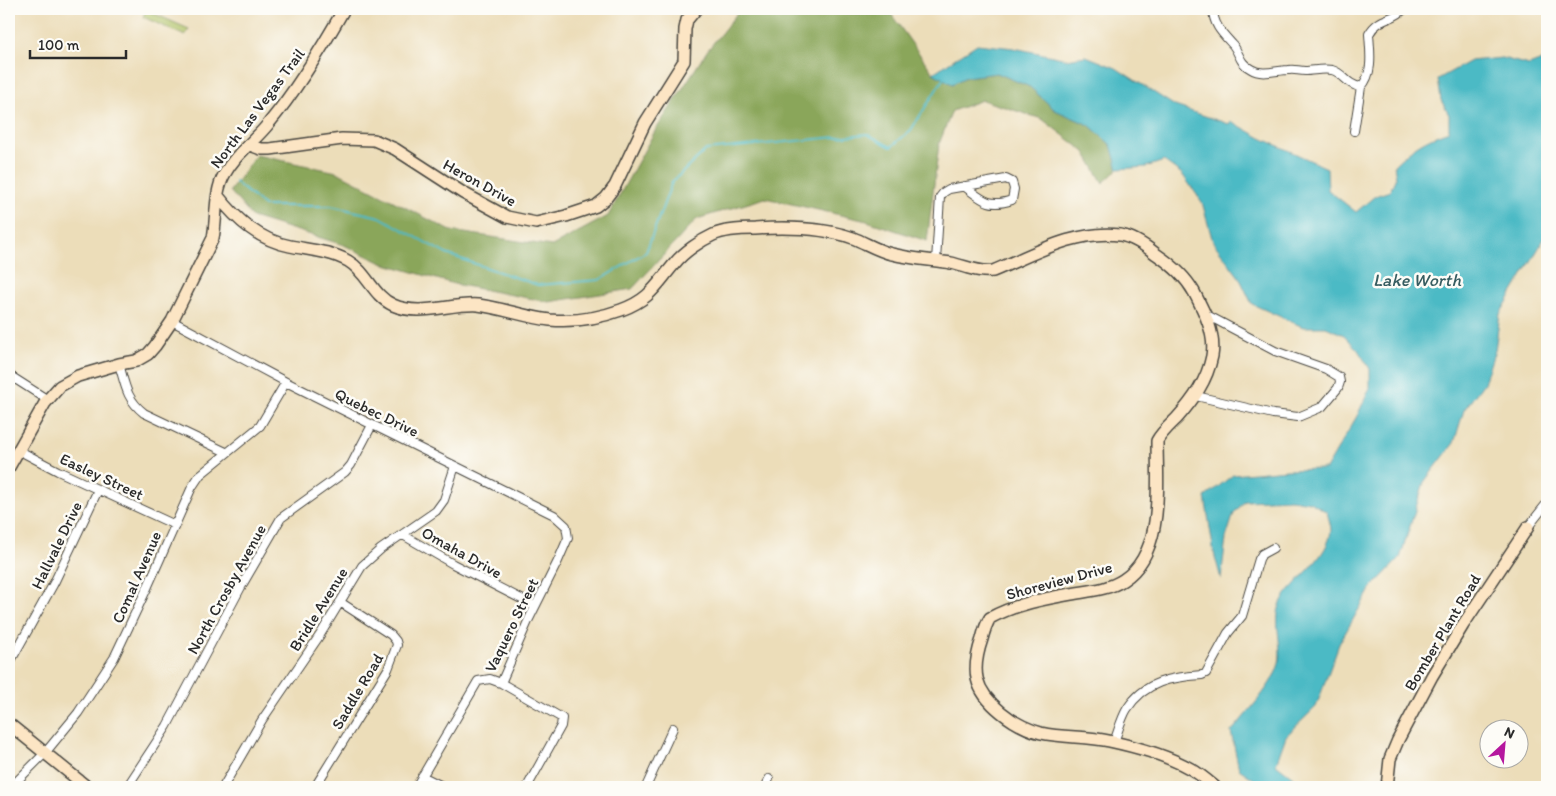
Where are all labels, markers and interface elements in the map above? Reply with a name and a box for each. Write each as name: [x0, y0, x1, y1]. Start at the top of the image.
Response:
scale bar: [30, 28, 126, 60]
text: 100 m: [38, 36, 80, 54]
street label: North Las Vegas Trail: [206, 44, 309, 172]
street label: Heron Drive: [440, 155, 520, 210]
water label: Lake Worth: [1373, 269, 1461, 291]
street label: Quebec Drive: [332, 384, 422, 441]
street label: Easley Street: [57, 449, 147, 504]
street label: Hallvale Drive: [27, 498, 86, 592]
street label: North Crosby Avenue: [183, 521, 270, 658]
street label: Omaha Drive: [418, 523, 505, 582]
street label: Comal Avenue: [108, 528, 165, 626]
street label: Shoreview Drive: [1004, 557, 1114, 604]
street label: Bridle Avenue: [285, 564, 352, 655]
street label: Bomber Plant Road: [1400, 570, 1485, 694]
street label: Vaquero Street: [481, 575, 542, 675]
street label: Saddle Road: [327, 650, 388, 733]
north arrow: [1478, 718, 1528, 768]
text: N: [1502, 723, 1517, 742]

